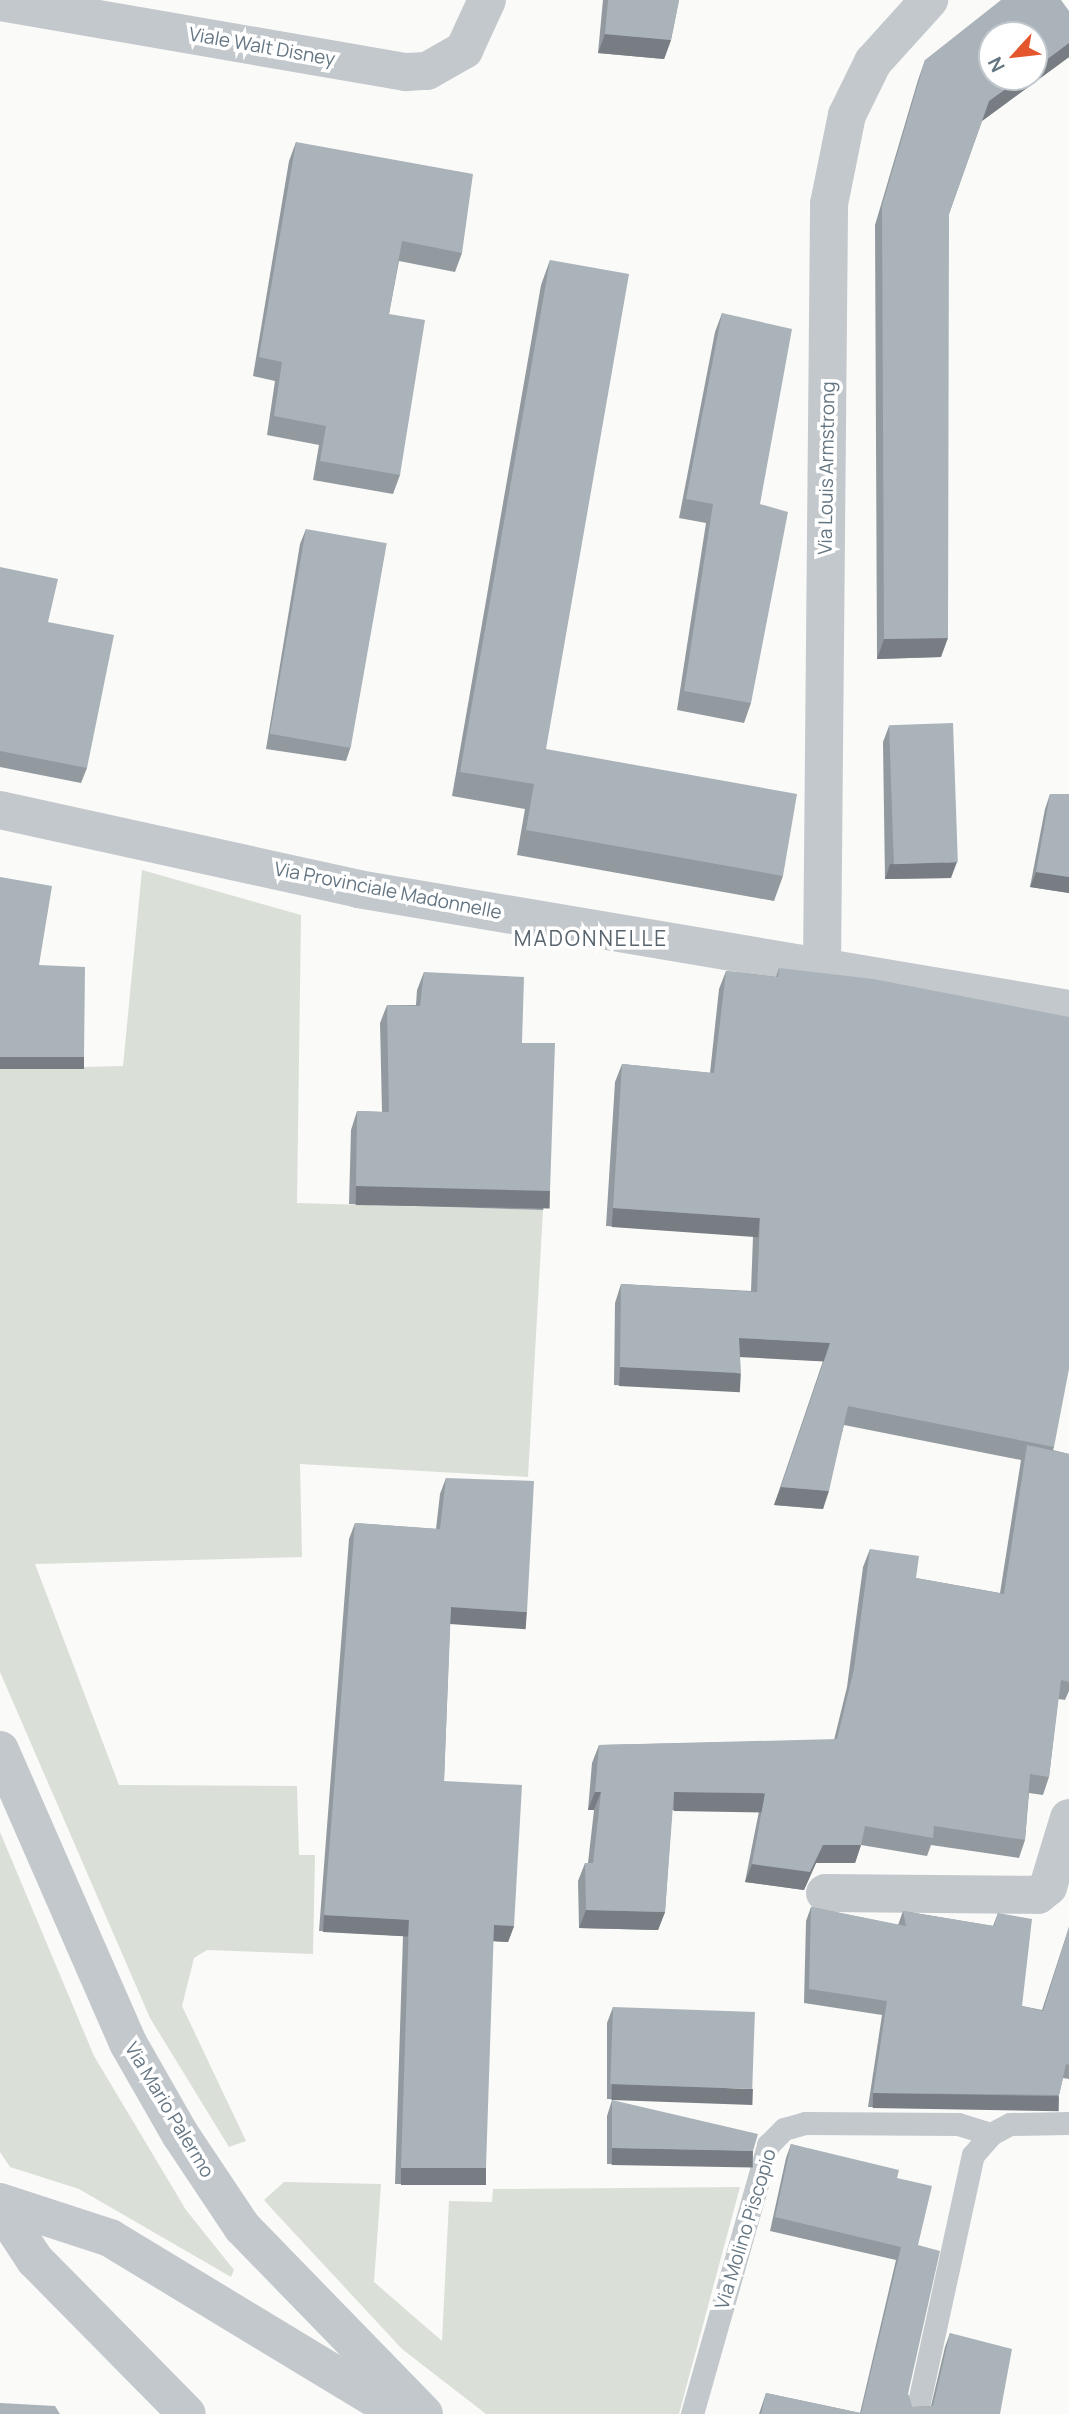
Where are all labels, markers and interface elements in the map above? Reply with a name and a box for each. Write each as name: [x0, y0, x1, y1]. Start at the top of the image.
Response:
north arrow: [978, 21, 1048, 91]
street label: Viale Walt Disney: [187, 23, 337, 71]
text: N: [981, 53, 1011, 77]
street label: Via Louis Armstrong: [814, 381, 840, 555]
street label: Via Provinciale Madonnelle: [272, 858, 504, 924]
district label: MADONNELLE: [515, 925, 667, 951]
street label: Via Mario Palermo: [120, 2038, 218, 2182]
street label: Via Molino Piscopio: [711, 2146, 781, 2312]

